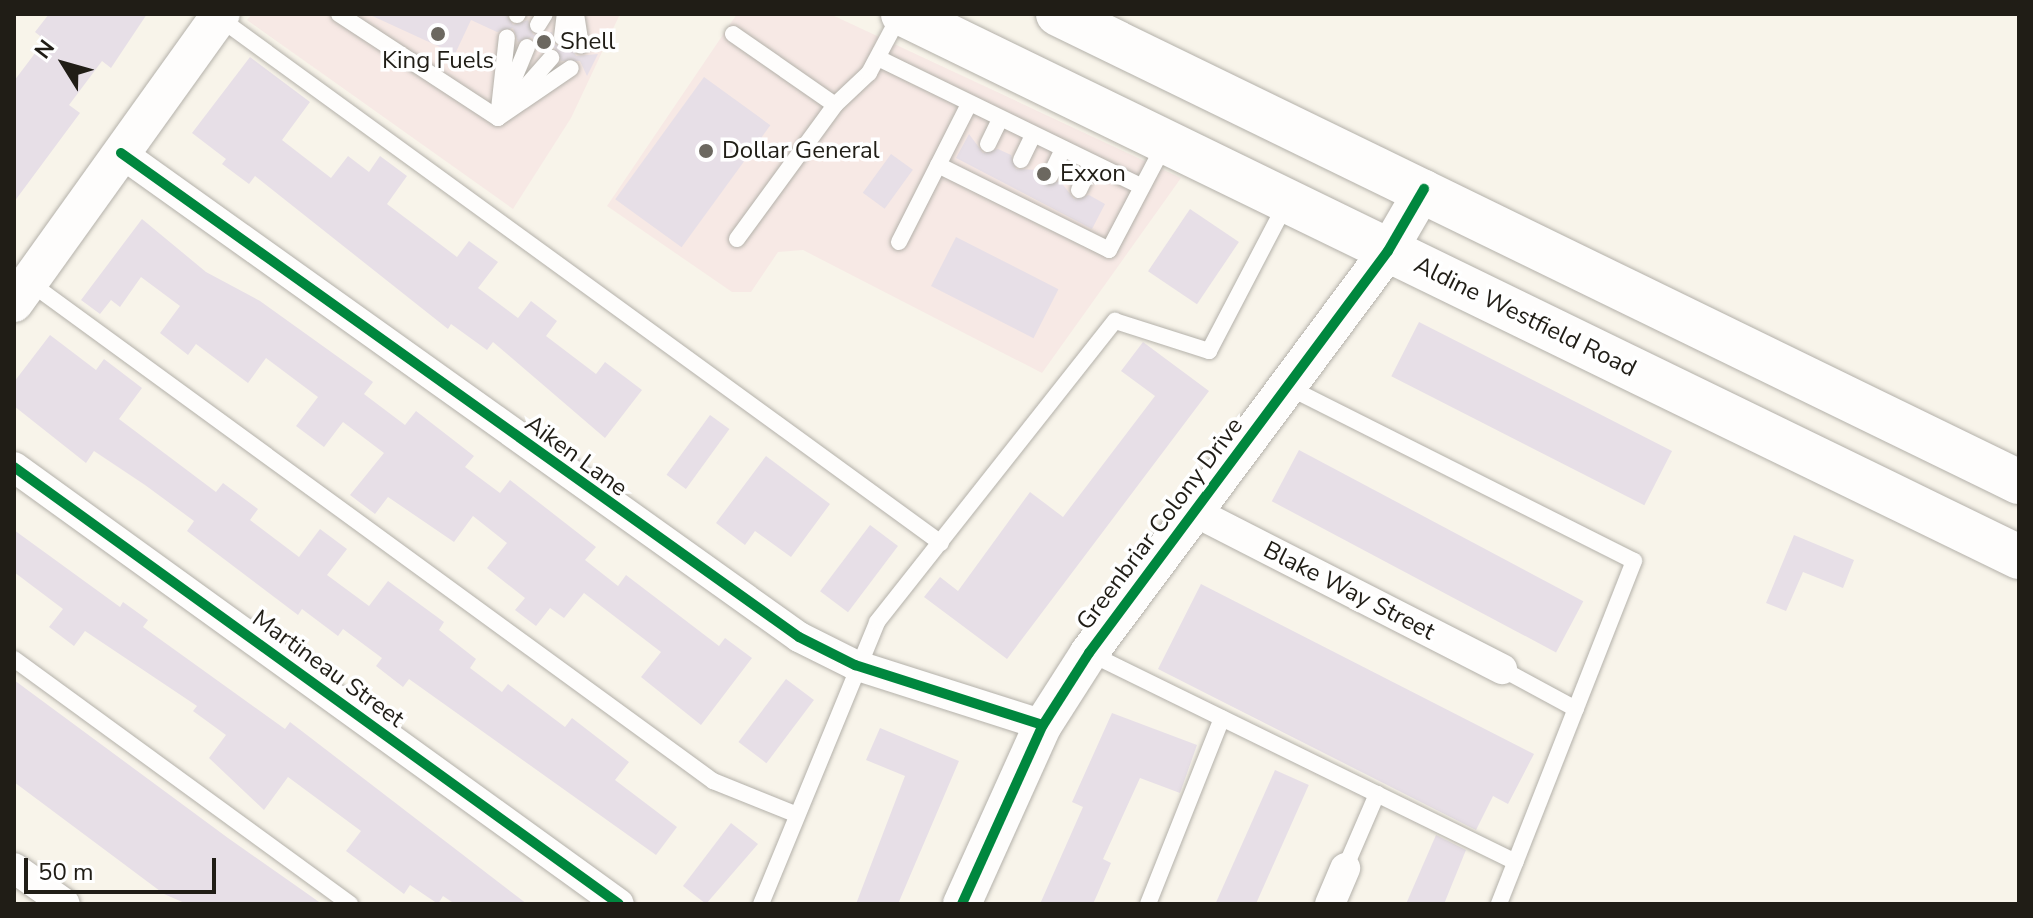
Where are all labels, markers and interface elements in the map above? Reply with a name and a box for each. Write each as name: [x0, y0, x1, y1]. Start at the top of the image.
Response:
north arrow: [24, 24, 104, 104]
marker: King Fuels: [429, 25, 447, 43]
place label: Shell: [560, 28, 615, 56]
marker: Shell: [535, 33, 553, 51]
text: N: [28, 34, 62, 65]
place label: King Fuels: [382, 47, 494, 75]
place label: Dollar General: [722, 137, 880, 165]
marker: Dollar General: [697, 142, 715, 160]
place label: Exxon: [1060, 160, 1126, 188]
marker: Exxon: [1035, 165, 1053, 183]
street label: Aldine Westfield Road: [1409, 251, 1641, 383]
street label: Aiken Lane: [519, 409, 633, 503]
street label: Greenbriar Colony Drive: [1071, 412, 1249, 636]
street label: Blake Way Street: [1259, 535, 1439, 647]
street label: Martineau Street: [246, 604, 410, 734]
scale bar: [28, 842, 220, 892]
text: 50 m: [38, 856, 94, 888]

